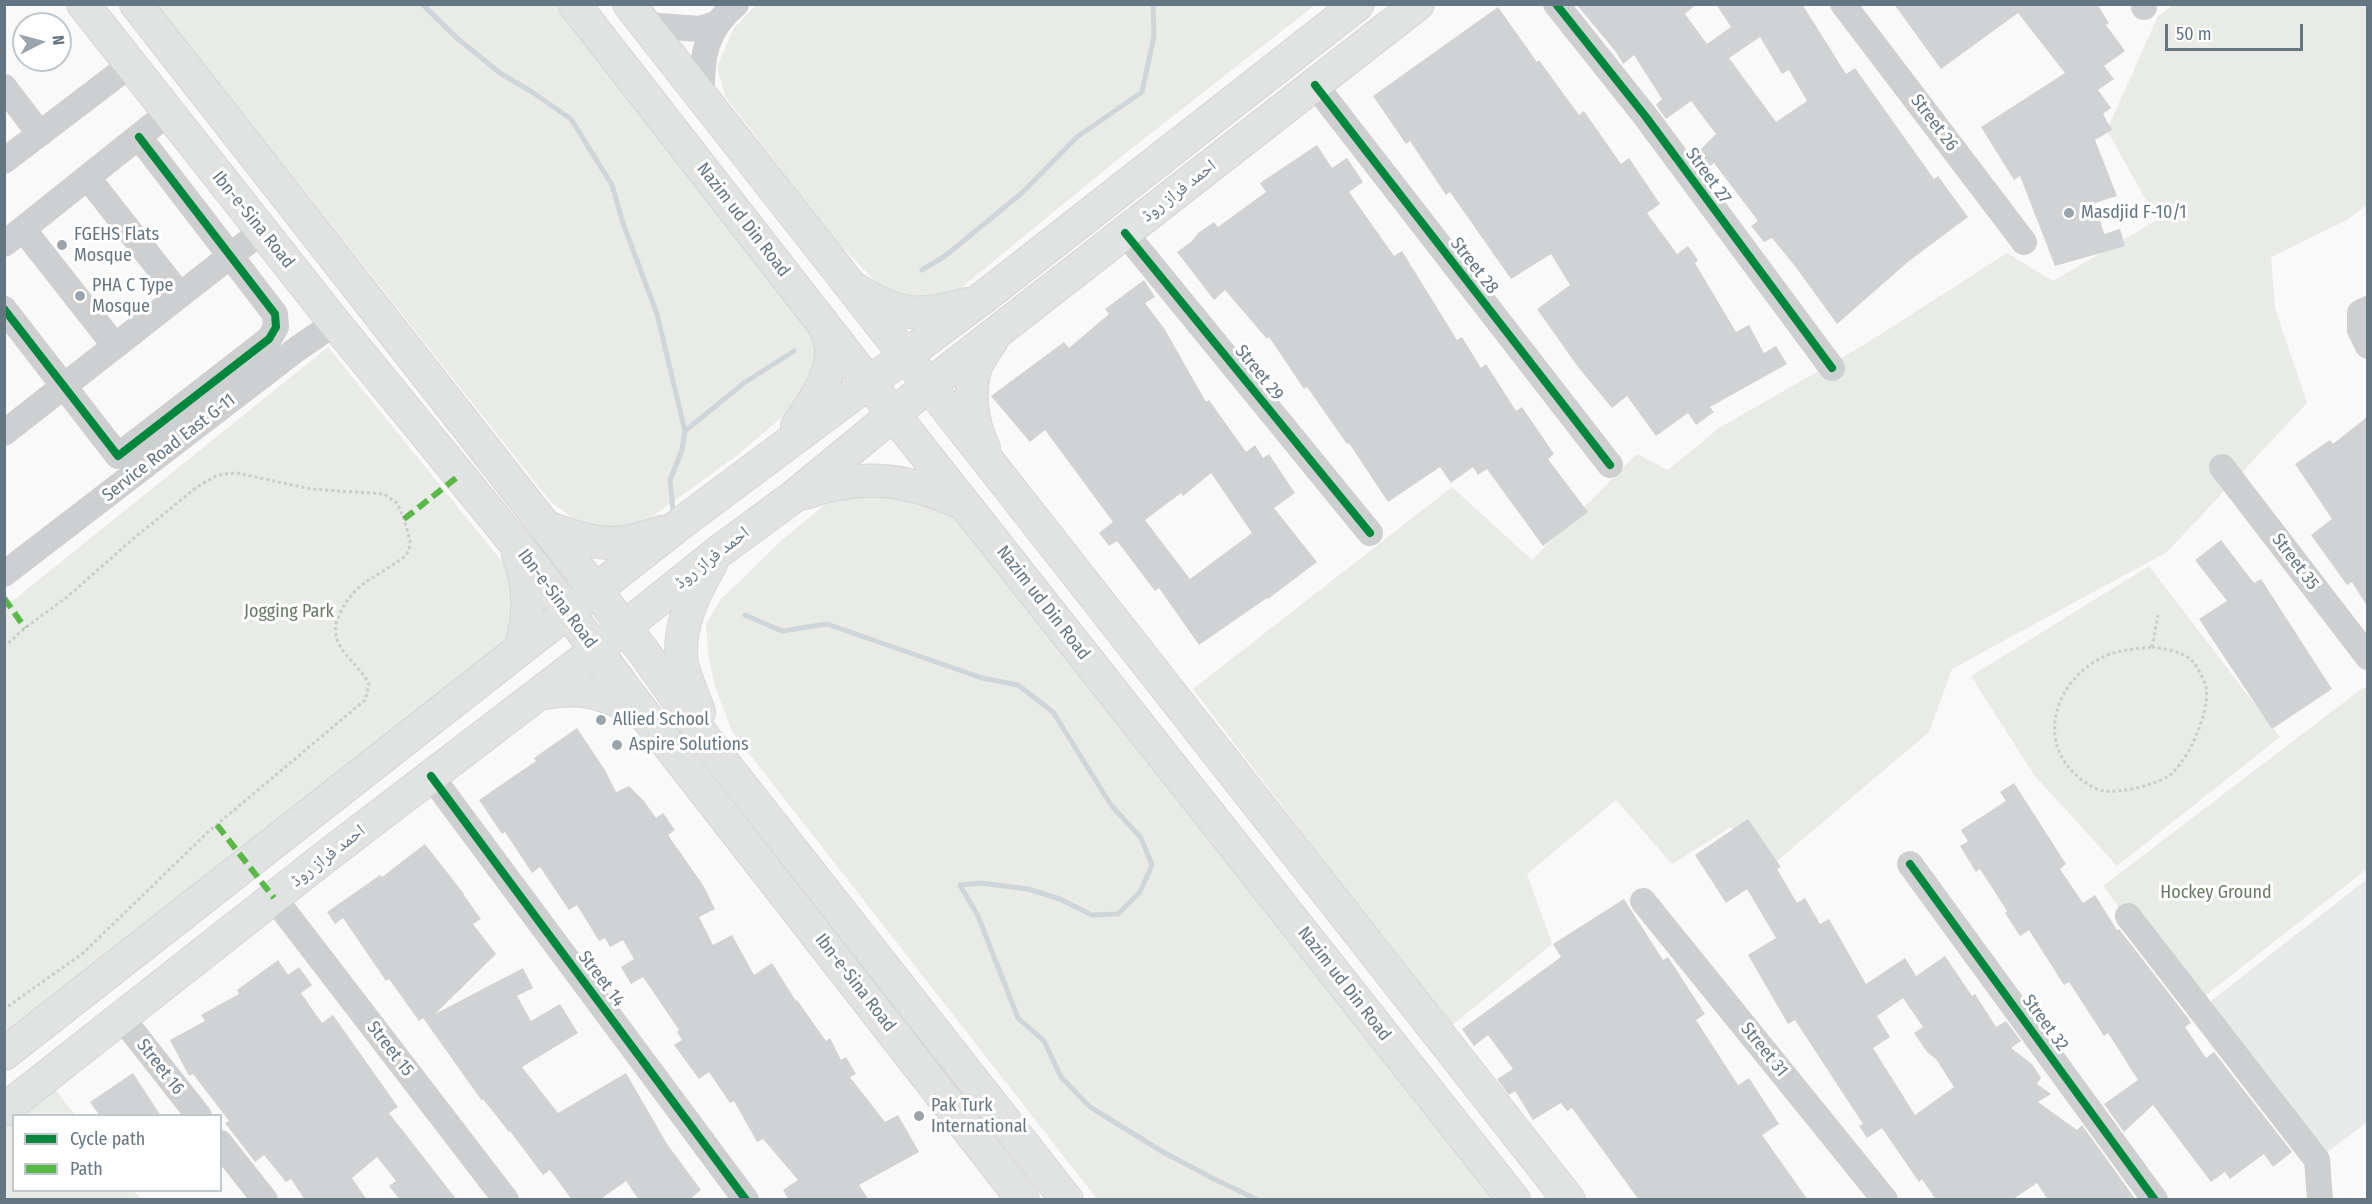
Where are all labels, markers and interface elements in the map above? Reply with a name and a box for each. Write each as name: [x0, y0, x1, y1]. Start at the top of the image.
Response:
north arrow: [12, 12, 72, 72]
scale bar: [2168, 12, 2306, 50]
text: 50 m: [2176, 23, 2212, 45]
text: N: [48, 35, 68, 46]
street label: Street 26: [1906, 90, 1962, 156]
street label: Street 27: [1681, 144, 1735, 208]
street label: احمد فراز روڈ: [1137, 155, 1221, 227]
street label: Nazim ud Din Road: [692, 159, 794, 281]
street label: Ibn-e-Sina Road: [207, 167, 299, 273]
place label: Masdjid F-10/1: [2081, 202, 2187, 224]
marker: Masdjid F-10/1: [2062, 206, 2076, 220]
place label: FGEHS Flats Mosque: [74, 224, 159, 266]
street label: Street 28: [1445, 234, 1503, 298]
marker: FGEHS Flats Mosque: [55, 238, 69, 252]
place label: PHA C Type Mosque: [92, 275, 174, 318]
marker: PHA C Type Mosque: [73, 289, 87, 303]
street label: Street 29: [1230, 341, 1288, 405]
street label: Service Road East G-11: [98, 389, 240, 507]
street label: احمد فراز روڈ: [670, 522, 754, 594]
street label: Street 35: [2267, 530, 2323, 594]
street label: Nazim ud Din Road: [992, 542, 1094, 664]
street label: Ibn-e-Sina Road: [513, 545, 601, 653]
park label: Jogging Park: [244, 601, 334, 623]
place label: Allied School: [613, 709, 709, 731]
marker: Allied School: [594, 713, 608, 727]
place label: Aspire Solutions: [629, 734, 749, 756]
marker: Aspire Solutions: [610, 738, 624, 752]
street label: احمد فراز روڈ: [286, 820, 370, 892]
park label: Hockey Ground: [2160, 882, 2272, 904]
street label: Nazim ud Din Road: [1293, 923, 1395, 1045]
street label: Ibn-e-Sina Road: [810, 930, 900, 1036]
street label: Street 14: [573, 947, 629, 1011]
street label: Street 32: [2017, 991, 2073, 1055]
street label: Street 15: [362, 1017, 418, 1081]
street label: Street 31: [1736, 1019, 1792, 1081]
street label: Street 16: [132, 1035, 188, 1099]
place label: Pak Turk International: [931, 1095, 1027, 1138]
marker: Pak Turk International: [912, 1109, 926, 1123]
legend: [12, 1114, 222, 1192]
text: Cycle path: [70, 1128, 145, 1150]
text: Path: [70, 1158, 103, 1180]

